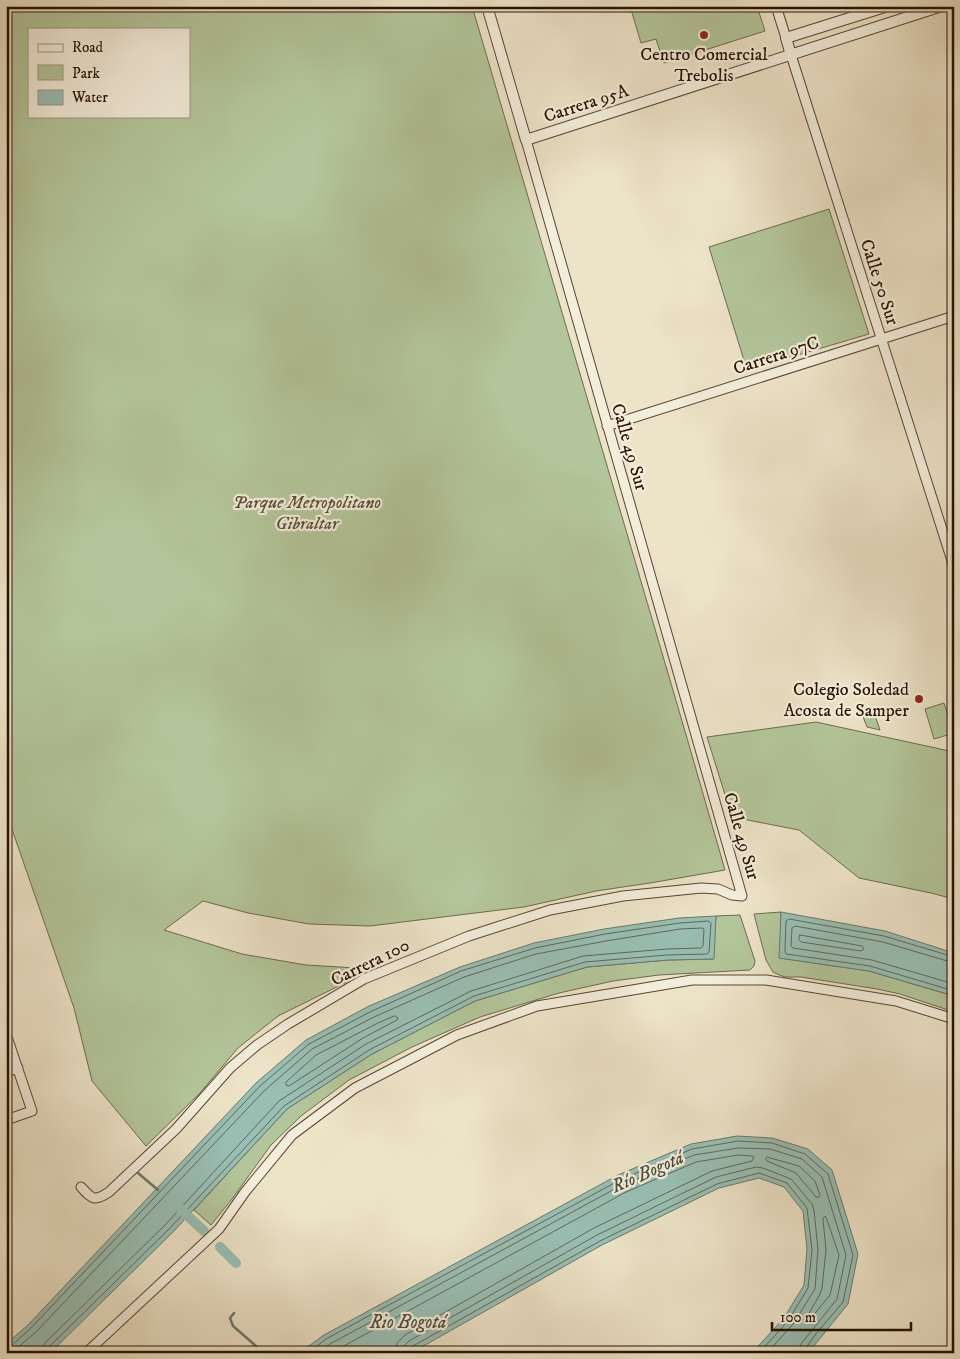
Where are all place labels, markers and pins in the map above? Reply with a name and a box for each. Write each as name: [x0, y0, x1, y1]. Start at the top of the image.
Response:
marker: Centro Comercial Trebolis: [698, 29, 710, 41]
place label: Centro Comercial Trebolis: [640, 44, 768, 87]
place label: Colegio Soledad Acosta de Samper: [784, 679, 909, 722]
marker: Colegio Soledad Acosta de Samper: [913, 693, 925, 705]

